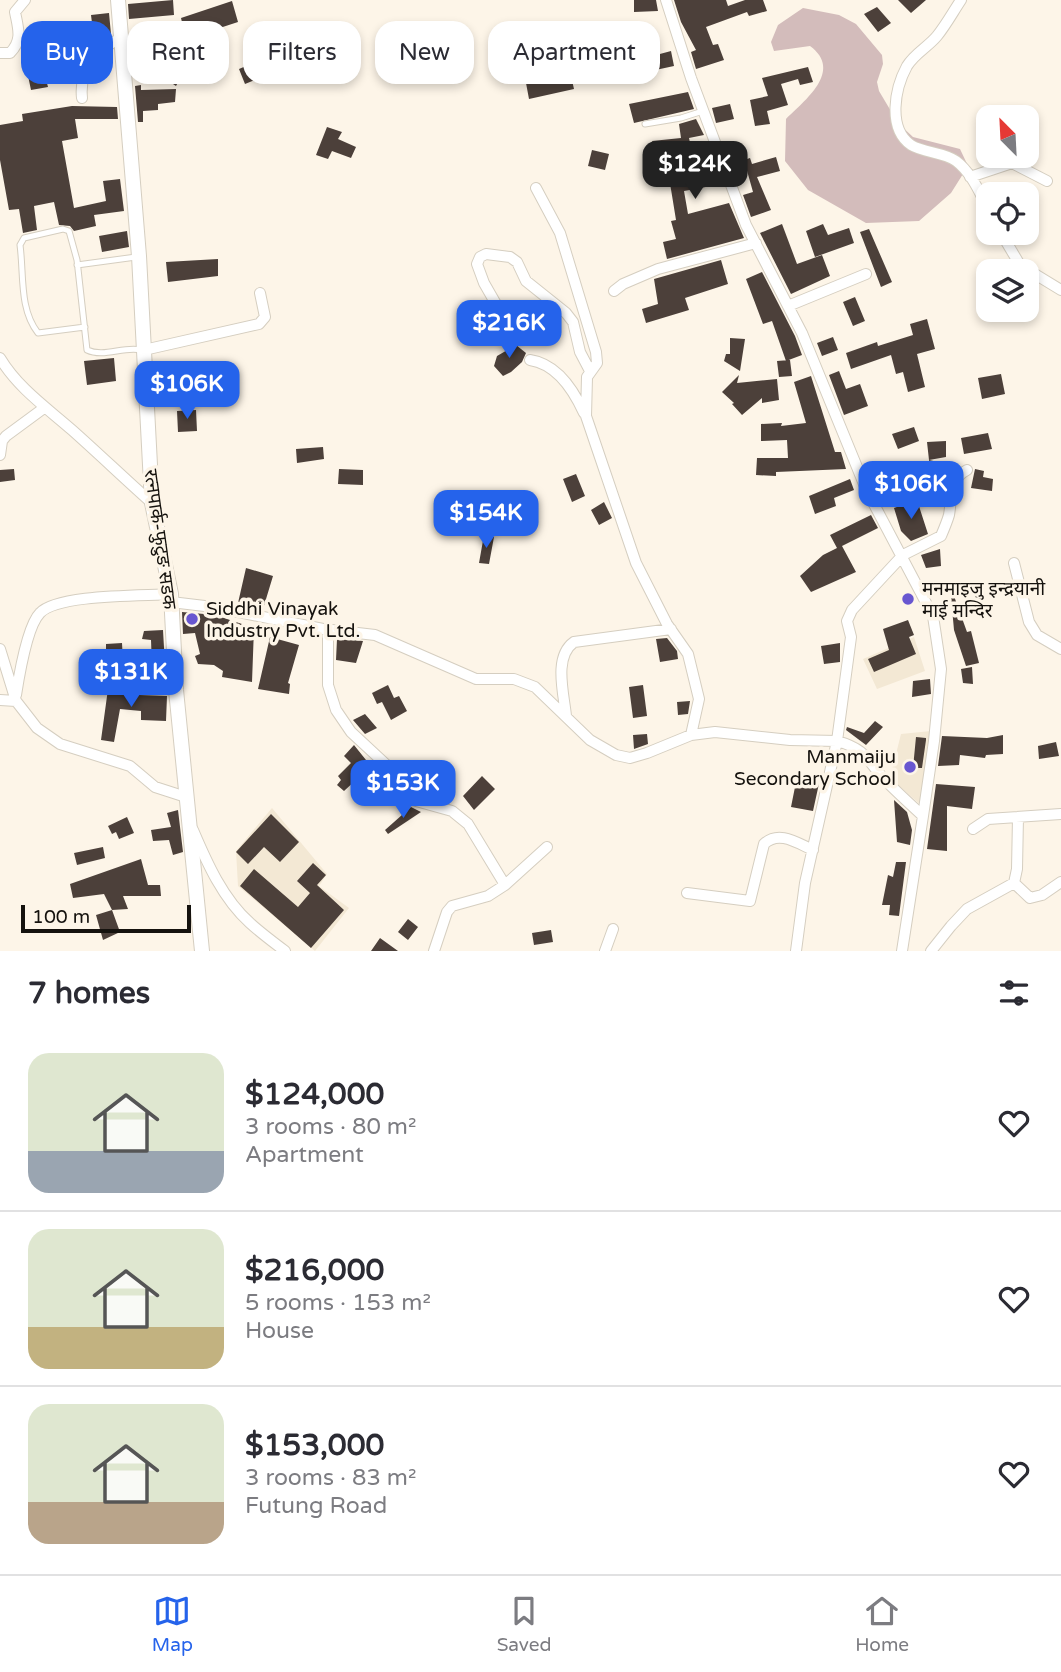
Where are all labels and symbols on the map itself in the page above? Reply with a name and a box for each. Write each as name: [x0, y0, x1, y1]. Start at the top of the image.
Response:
north arrow: [976, 105, 1040, 168]
pin: $124K: [646, 142, 744, 201]
pin: $216K: [460, 300, 558, 360]
pin: $106K: [138, 362, 236, 421]
pin: $106K: [862, 462, 960, 521]
street label: रत्नपार्क-फुटुङ सडक: [138, 468, 182, 611]
pin: $154K: [437, 490, 535, 550]
place label: मनमाइजु इन्द्रयानी माई मन्दिर: [922, 578, 1046, 622]
marker: मनमाइजु इन्द्रयानी माई मन्दिर: [900, 591, 916, 607]
place label: Siddhi Vinayak Industry Pvt. Ltd.: [206, 598, 360, 642]
marker: Siddhi Vinayak Industry Pvt. Ltd.: [184, 611, 200, 627]
pin: $131K: [82, 650, 180, 709]
place label: Manmaiju Secondary School: [734, 746, 896, 790]
marker: Manmaiju Secondary School: [902, 759, 918, 775]
pin: $153K: [354, 760, 452, 820]
scale bar: [21, 902, 191, 934]

